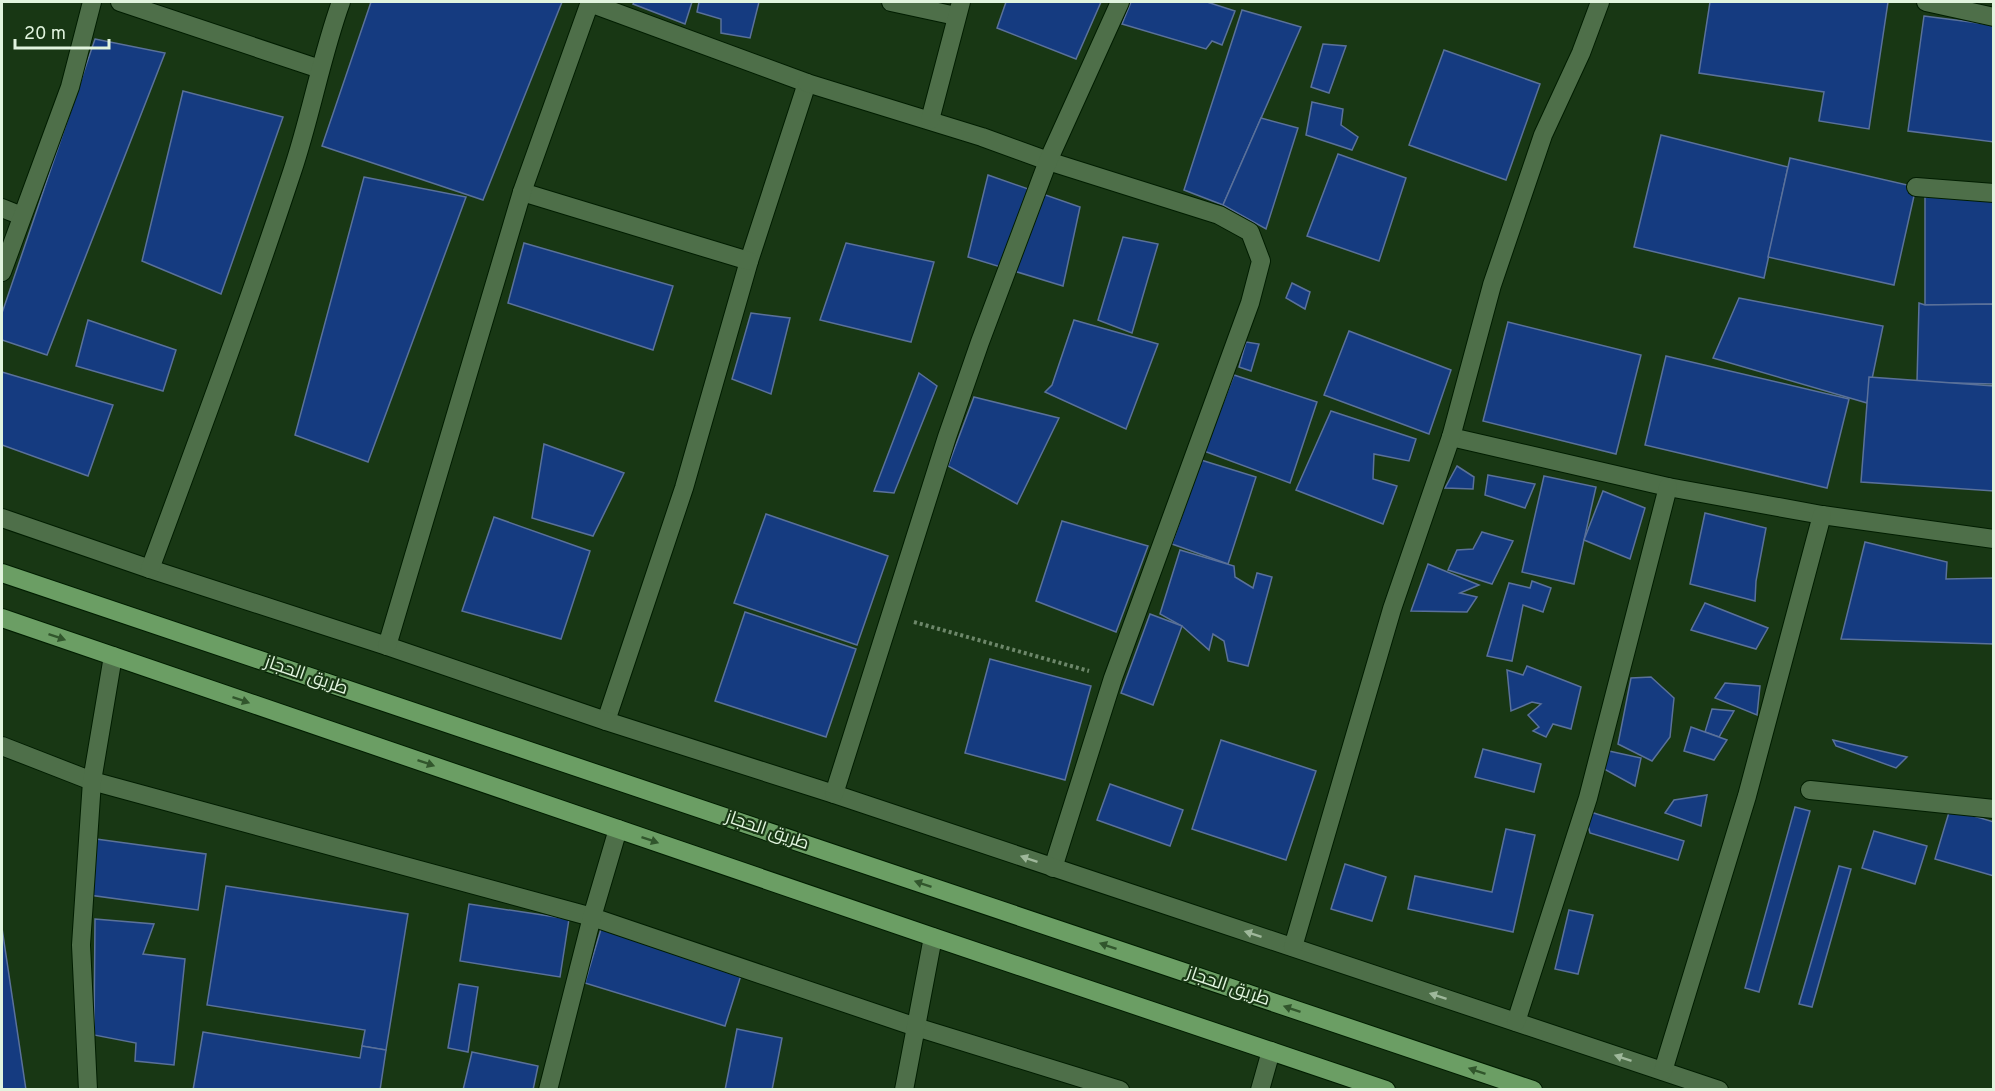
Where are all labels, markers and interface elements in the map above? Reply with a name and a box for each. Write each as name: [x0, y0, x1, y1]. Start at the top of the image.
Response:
scale bar: [15, 12, 110, 50]
text: 20 m: [24, 23, 66, 46]
one-way arrow: [48, 633, 66, 642]
street label: طريق الحجاز: [260, 651, 351, 701]
one-way arrow: [232, 696, 250, 705]
one-way arrow: [417, 759, 435, 769]
street label: طريق الحجاز: [721, 806, 812, 856]
one-way arrow: [641, 835, 659, 845]
one-way arrow: [1020, 854, 1038, 864]
one-way arrow: [914, 879, 932, 888]
one-way arrow: [1244, 929, 1262, 939]
one-way arrow: [1098, 941, 1116, 951]
street label: طريق الحجاز: [1182, 962, 1273, 1012]
one-way arrow: [1429, 991, 1447, 1000]
one-way arrow: [1283, 1003, 1301, 1013]
one-way arrow: [1614, 1052, 1632, 1062]
one-way arrow: [1468, 1065, 1486, 1075]

